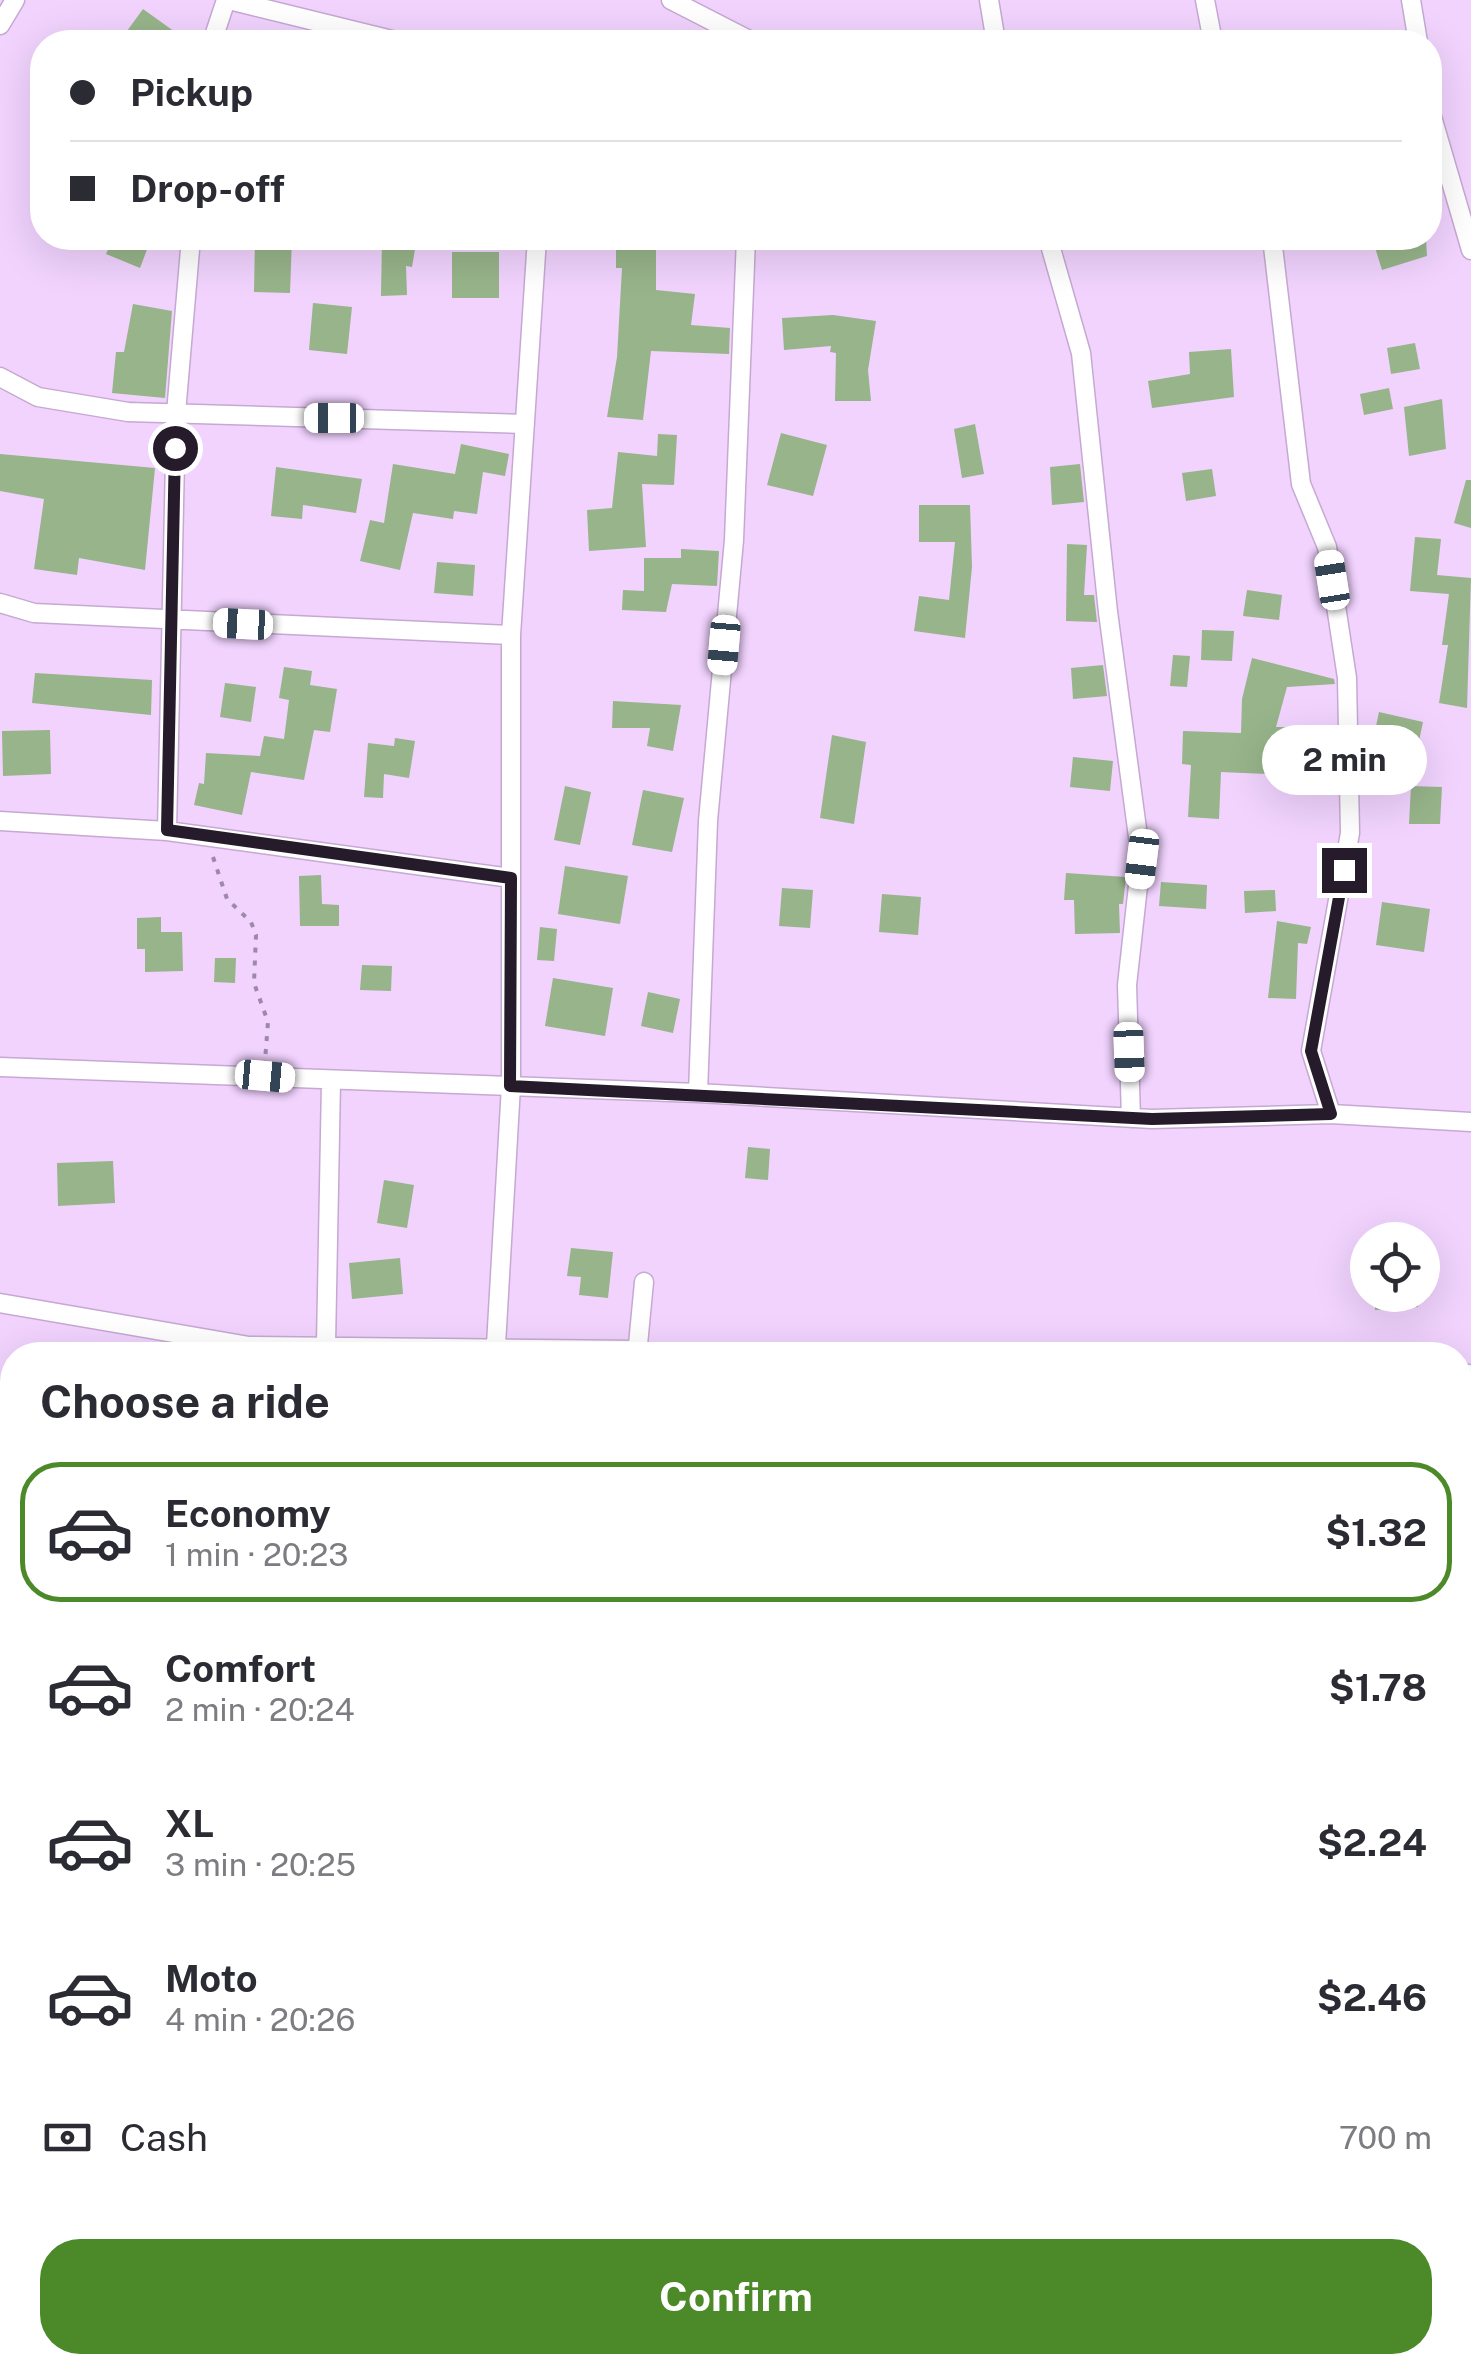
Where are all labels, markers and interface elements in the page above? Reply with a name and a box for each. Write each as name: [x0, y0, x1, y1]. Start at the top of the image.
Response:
text: Pickup: [130, 70, 253, 115]
text: Drop-off: [130, 166, 285, 211]
car: [304, 403, 364, 433]
route start: [153, 426, 198, 471]
car: [1312, 548, 1352, 612]
car: [212, 607, 274, 641]
car: [706, 614, 742, 676]
callout: 2 min: [1262, 725, 1426, 795]
text: 2 min: [1303, 741, 1386, 778]
car: [1123, 827, 1161, 891]
route end: [1322, 848, 1367, 893]
car: [1113, 1021, 1145, 1083]
car: [234, 1058, 296, 1094]
map controls: [1350, 1222, 1440, 1312]
button: locate: [1350, 1222, 1440, 1312]
text: Choose a ride: [40, 1375, 330, 1428]
icon: car: [45, 1487, 135, 1577]
text: Economy: [165, 1491, 331, 1536]
text: $1.32: [1325, 1510, 1427, 1555]
text: 1 min · 20:23: [165, 1536, 349, 1573]
icon: car: [45, 1642, 135, 1732]
text: Comfort: [165, 1646, 316, 1691]
text: $1.78: [1329, 1665, 1427, 1710]
text: 2 min · 20:24: [165, 1691, 355, 1728]
icon: car: [45, 1797, 135, 1887]
text: XL: [165, 1801, 214, 1846]
text: $2.24: [1317, 1820, 1427, 1865]
text: 3 min · 20:25: [165, 1846, 356, 1883]
icon: car: [45, 1952, 135, 2042]
text: Moto: [165, 1956, 258, 2001]
text: $2.46: [1317, 1975, 1427, 2020]
text: 4 min · 20:26: [165, 2001, 355, 2038]
icon: cash: [40, 2110, 95, 2165]
text: Cash: [120, 2115, 208, 2160]
text: 700 m: [1339, 2119, 1432, 2156]
button: Confirm: [40, 2239, 1432, 2354]

